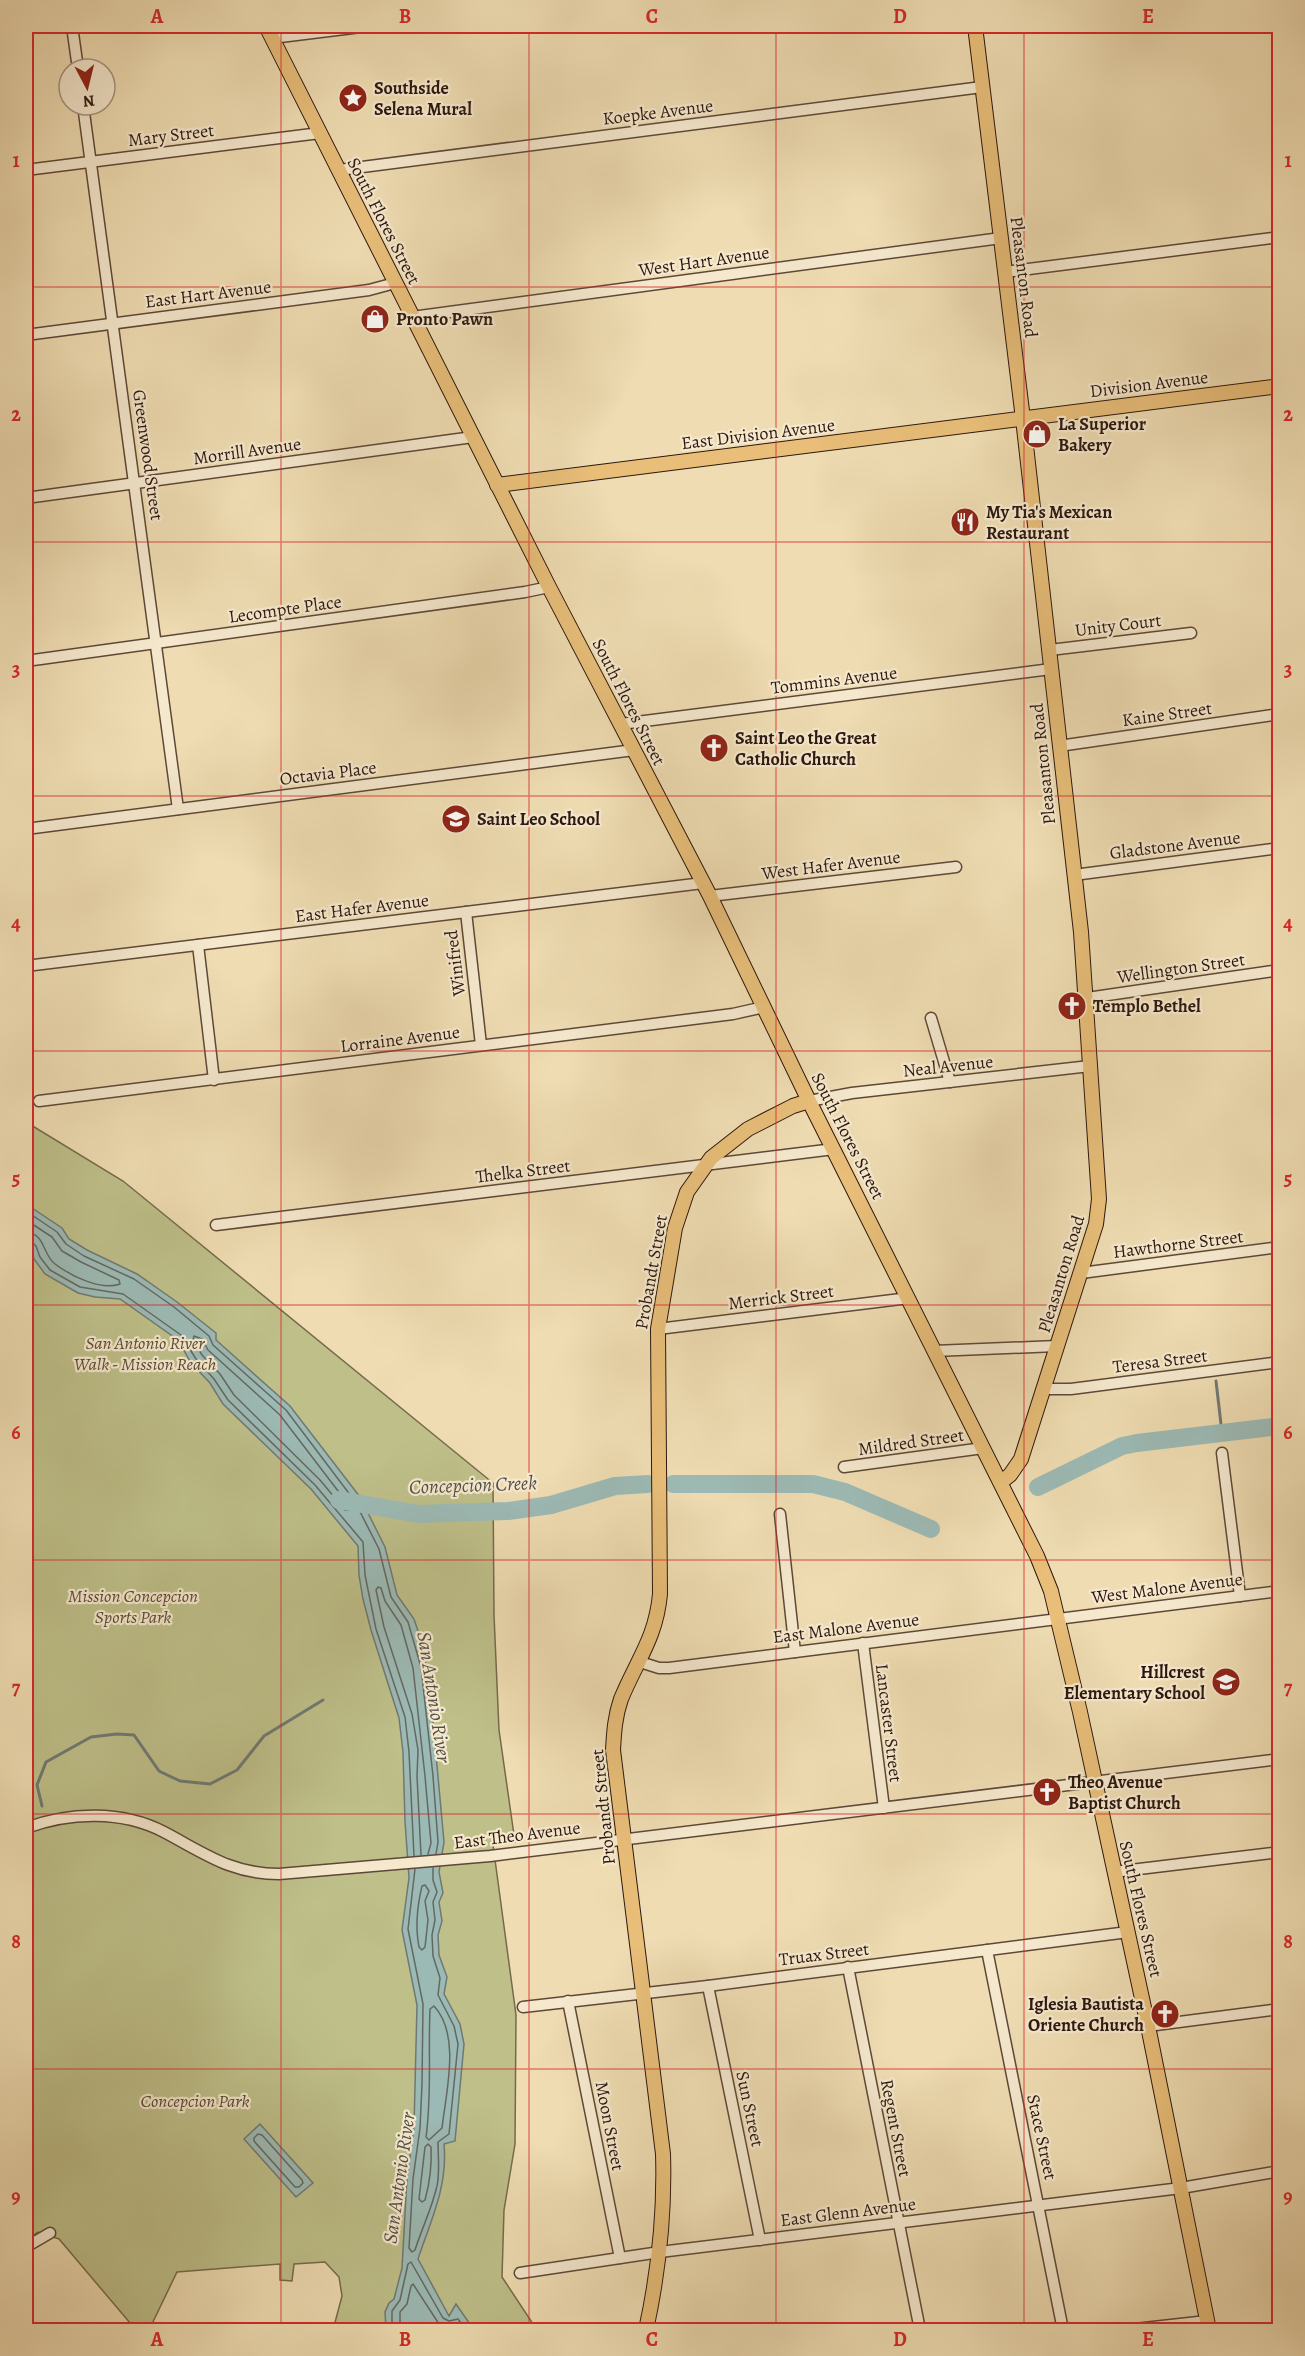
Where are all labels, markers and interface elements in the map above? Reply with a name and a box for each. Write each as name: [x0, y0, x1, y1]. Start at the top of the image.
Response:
text: A: [150, 3, 164, 30]
text: B: [399, 3, 411, 30]
text: C: [646, 3, 658, 30]
text: D: [893, 3, 907, 30]
text: E: [1142, 3, 1154, 30]
north arrow: [57, 57, 117, 117]
place label: Southside Selena Mural: [374, 76, 472, 121]
place icon: Southside Selena Mural: [337, 82, 369, 114]
text: N: [81, 89, 96, 113]
street label: Koepke Avenue: [601, 93, 715, 131]
street label: Mary Street: [127, 118, 215, 152]
text: 1: [12, 147, 20, 174]
text: 1: [1284, 147, 1292, 174]
street label: South Flores Street: [342, 153, 426, 289]
street label: Pleasanton Road: [1005, 215, 1043, 339]
street label: West Hart Avenue: [636, 240, 771, 282]
street label: East Hart Avenue: [144, 274, 272, 314]
shop icon: Pronto Pawn: [359, 303, 391, 335]
place label: Pronto Pawn: [396, 307, 493, 331]
street label: Division Avenue: [1088, 365, 1210, 403]
street label: Greenwood Street: [127, 388, 169, 522]
text: 2: [11, 401, 21, 428]
text: 2: [1283, 401, 1293, 428]
place label: La Superior Bakery: [1058, 412, 1147, 457]
street label: East Division Avenue: [680, 413, 836, 455]
shop icon: La Superior Bakery: [1021, 418, 1053, 450]
street label: Morrill Avenue: [192, 432, 302, 470]
place label: My Tia's Mexican Restaurant: [986, 500, 1112, 545]
restaurant icon: My Tia's Mexican Restaurant: [949, 506, 981, 538]
street label: Lecompte Place: [227, 589, 343, 629]
street label: Unity Court: [1073, 608, 1163, 642]
street label: South Flores Street: [587, 634, 671, 770]
text: 3: [12, 656, 20, 683]
text: 3: [1284, 656, 1292, 683]
street label: Tommins Avenue: [770, 660, 898, 700]
street label: Kaine Street: [1121, 696, 1213, 732]
street label: Pleasanton Road: [1025, 702, 1061, 826]
place label: Saint Leo the Great Catholic Church: [735, 726, 877, 771]
church icon: Saint Leo the Great Catholic Church: [698, 732, 730, 764]
street label: Octavia Place: [278, 755, 378, 791]
school or university icon: Saint Leo School: [440, 803, 472, 835]
place label: Saint Leo School: [477, 807, 600, 831]
street label: Gladstone Avenue: [1108, 825, 1242, 865]
street label: West Hafer Avenue: [759, 845, 902, 886]
street label: East Hafer Avenue: [294, 888, 430, 928]
text: 4: [11, 910, 21, 937]
text: 4: [1283, 910, 1293, 937]
street label: Winifred: [439, 928, 471, 998]
street label: Wellington Street: [1115, 947, 1247, 989]
church icon: Templo Bethel: [1056, 990, 1088, 1022]
place label: Templo Bethel: [1093, 994, 1201, 1018]
street label: Lorraine Avenue: [339, 1020, 461, 1058]
street label: Neal Avenue: [902, 1049, 994, 1083]
street label: South Flores Street: [806, 1068, 890, 1204]
street label: Thelka Street: [474, 1153, 572, 1189]
text: 5: [12, 1165, 20, 1192]
text: 5: [1284, 1165, 1292, 1192]
street label: Pleasanton Road: [1032, 1212, 1090, 1336]
street label: Probandt Street: [629, 1213, 673, 1331]
street label: Hawthorne Street: [1111, 1224, 1245, 1264]
street label: Merrick Street: [727, 1279, 835, 1315]
park label: San Antonio River Walk - Mission Reach: [74, 1331, 216, 1376]
street label: Teresa Street: [1111, 1343, 1209, 1379]
text: 6: [11, 1419, 21, 1446]
text: 6: [1283, 1419, 1293, 1446]
street label: Mildred Street: [857, 1423, 965, 1461]
water label: Concepcion Creek: [409, 1469, 537, 1501]
street label: West Malone Avenue: [1089, 1567, 1244, 1609]
park label: Mission Concepcion Sports Park: [68, 1584, 198, 1629]
street label: East Malone Avenue: [771, 1607, 921, 1649]
water label: San Antonio River: [410, 1630, 458, 1765]
place label: Hillcrest Elementary School: [1064, 1660, 1205, 1705]
street label: Lancaster Street: [870, 1662, 908, 1784]
school or university icon: Hillcrest Elementary School: [1210, 1666, 1242, 1698]
text: 7: [12, 1674, 21, 1701]
text: 7: [1284, 1674, 1293, 1701]
street label: Probandt Street: [585, 1748, 621, 1866]
place label: Theo Avenue Baptist Church: [1068, 1770, 1181, 1815]
church icon: Theo Avenue Baptist Church: [1031, 1776, 1063, 1808]
street label: East Theo Avenue: [452, 1815, 582, 1855]
street label: South Flores Street: [1114, 1838, 1168, 1980]
text: 8: [11, 1928, 21, 1955]
text: 8: [1283, 1928, 1293, 1955]
street label: Truax Street: [778, 1937, 871, 1971]
place label: Iglesia Bautista Oriente Church: [1028, 1992, 1144, 2037]
church icon: Iglesia Bautista Oriente Church: [1149, 1998, 1181, 2030]
street label: Sun Street: [730, 2069, 770, 2149]
street label: Regent Street: [875, 2077, 917, 2179]
street label: Moon Street: [590, 2079, 630, 2173]
park label: Concepcion Park: [141, 2089, 249, 2113]
street label: Stace Street: [1021, 2092, 1063, 2182]
water label: San Antonio River: [376, 2110, 422, 2245]
text: 9: [11, 2183, 21, 2210]
text: 9: [1283, 2183, 1293, 2210]
street label: East Glenn Avenue: [779, 2192, 917, 2232]
text: A: [150, 2326, 164, 2353]
text: B: [399, 2326, 411, 2353]
text: C: [646, 2326, 658, 2353]
text: D: [893, 2326, 907, 2353]
text: E: [1142, 2326, 1154, 2353]

